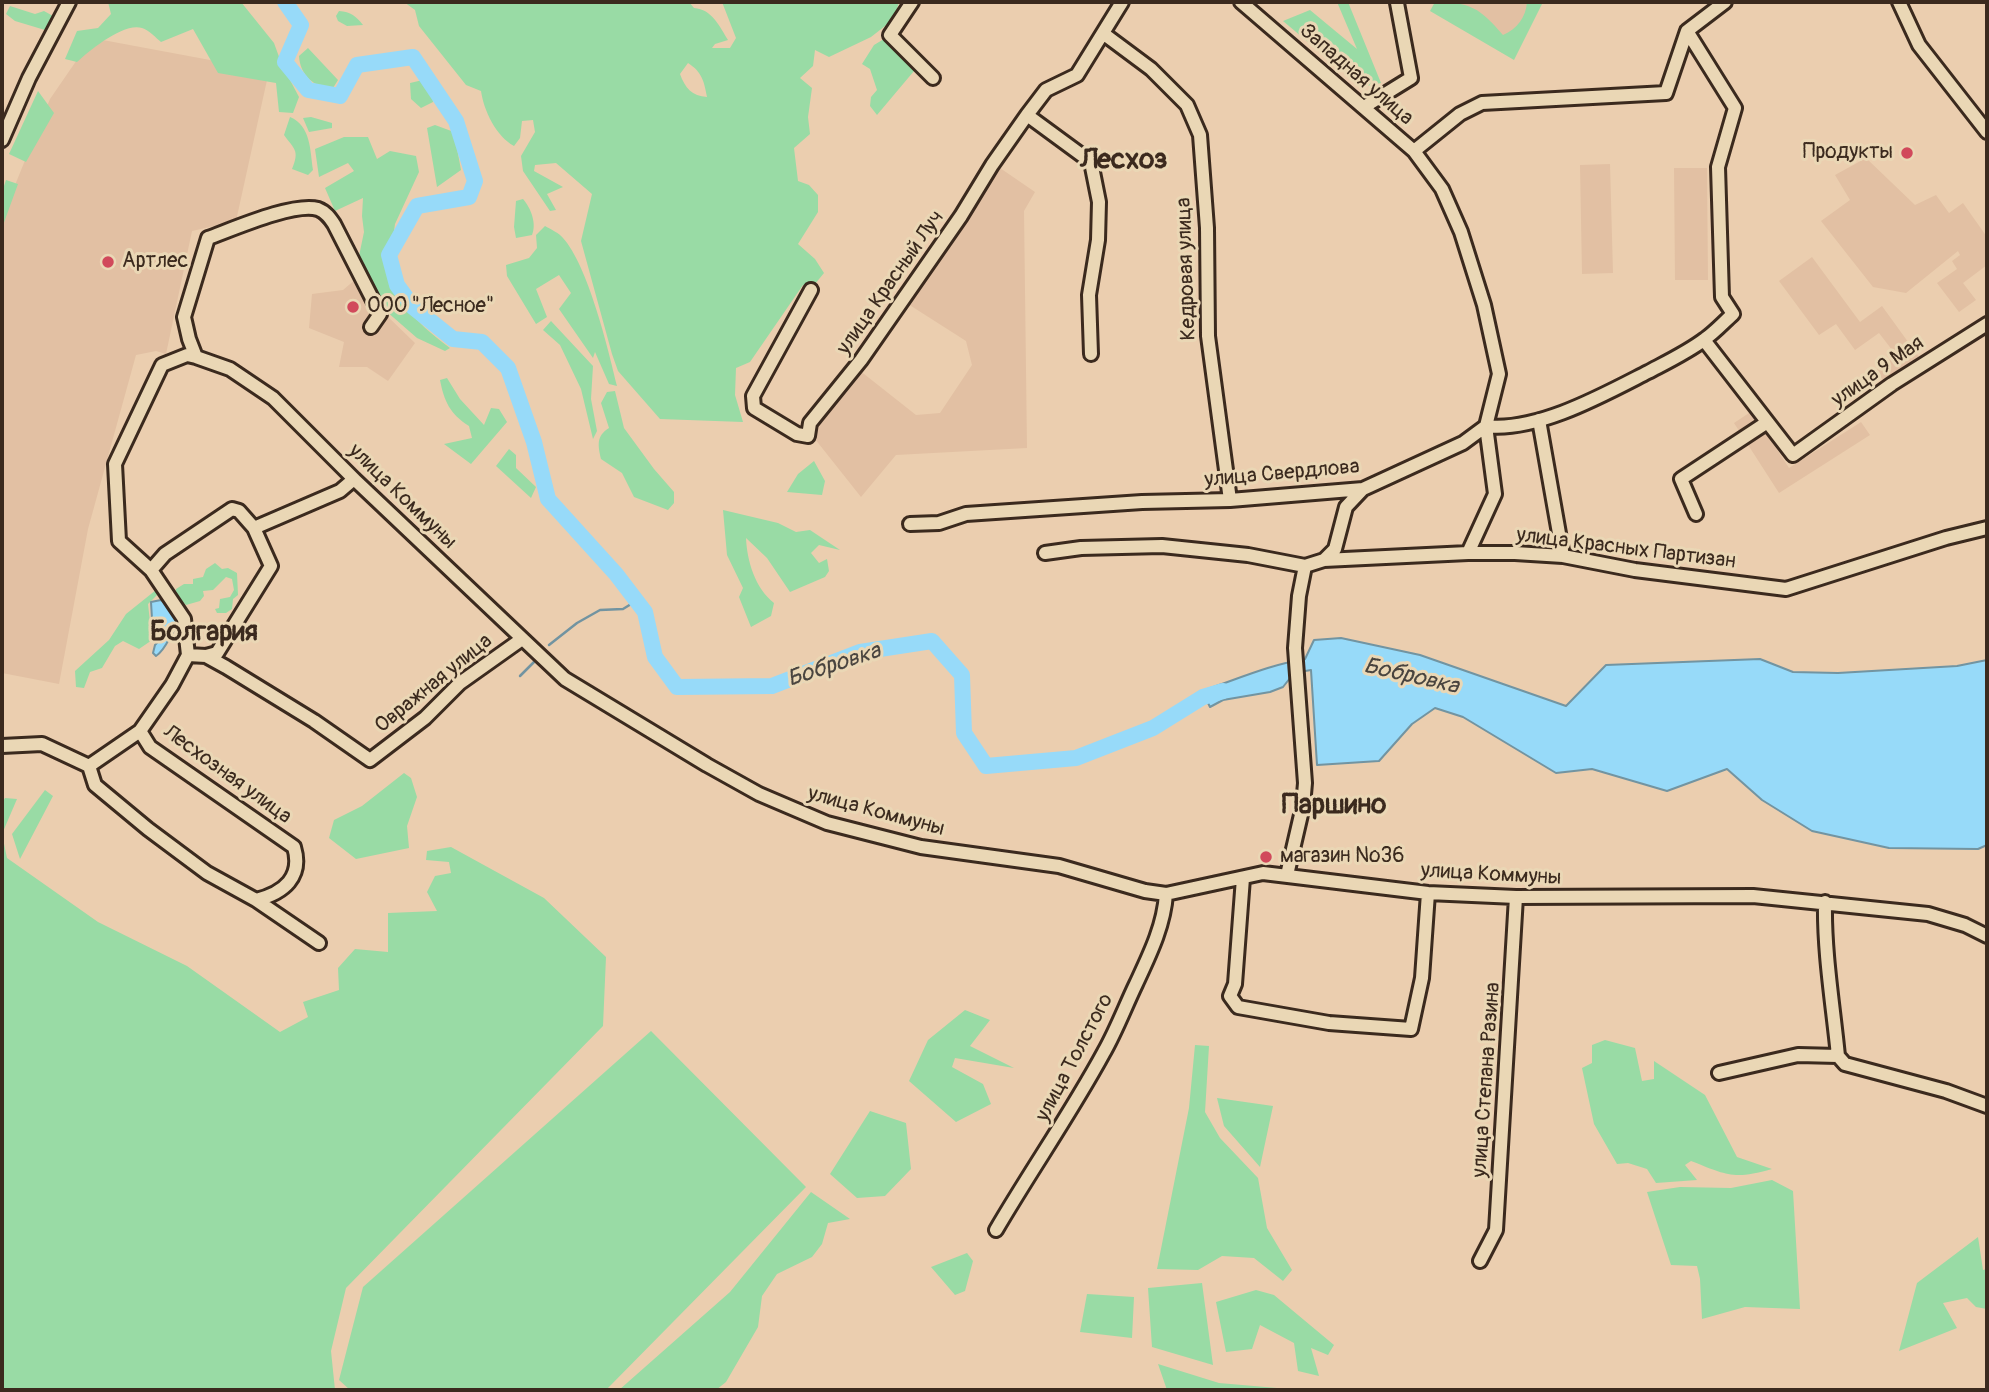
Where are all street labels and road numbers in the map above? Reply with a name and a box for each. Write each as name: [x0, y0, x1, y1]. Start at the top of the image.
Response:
street label: Западная улица: [1294, 19, 1418, 131]
street label: Кедровая улица: [1172, 197, 1202, 341]
street label: улица Красный Луч: [832, 206, 950, 360]
street label: улица 9 Мая: [1827, 331, 1929, 413]
street label: улица Коммуны: [343, 439, 461, 555]
street label: улица Свердлова: [1203, 455, 1361, 493]
street label: улица Красных Партизан: [1515, 523, 1737, 575]
street label: Овражная улица: [370, 629, 498, 739]
street label: Лесхозная улица: [158, 720, 296, 830]
street label: улица Коммуны: [805, 782, 947, 842]
street label: улица Коммуны: [1420, 859, 1562, 891]
street label: улица Степана Разина: [1468, 981, 1506, 1179]
street label: улица Толстого: [1031, 990, 1119, 1126]

